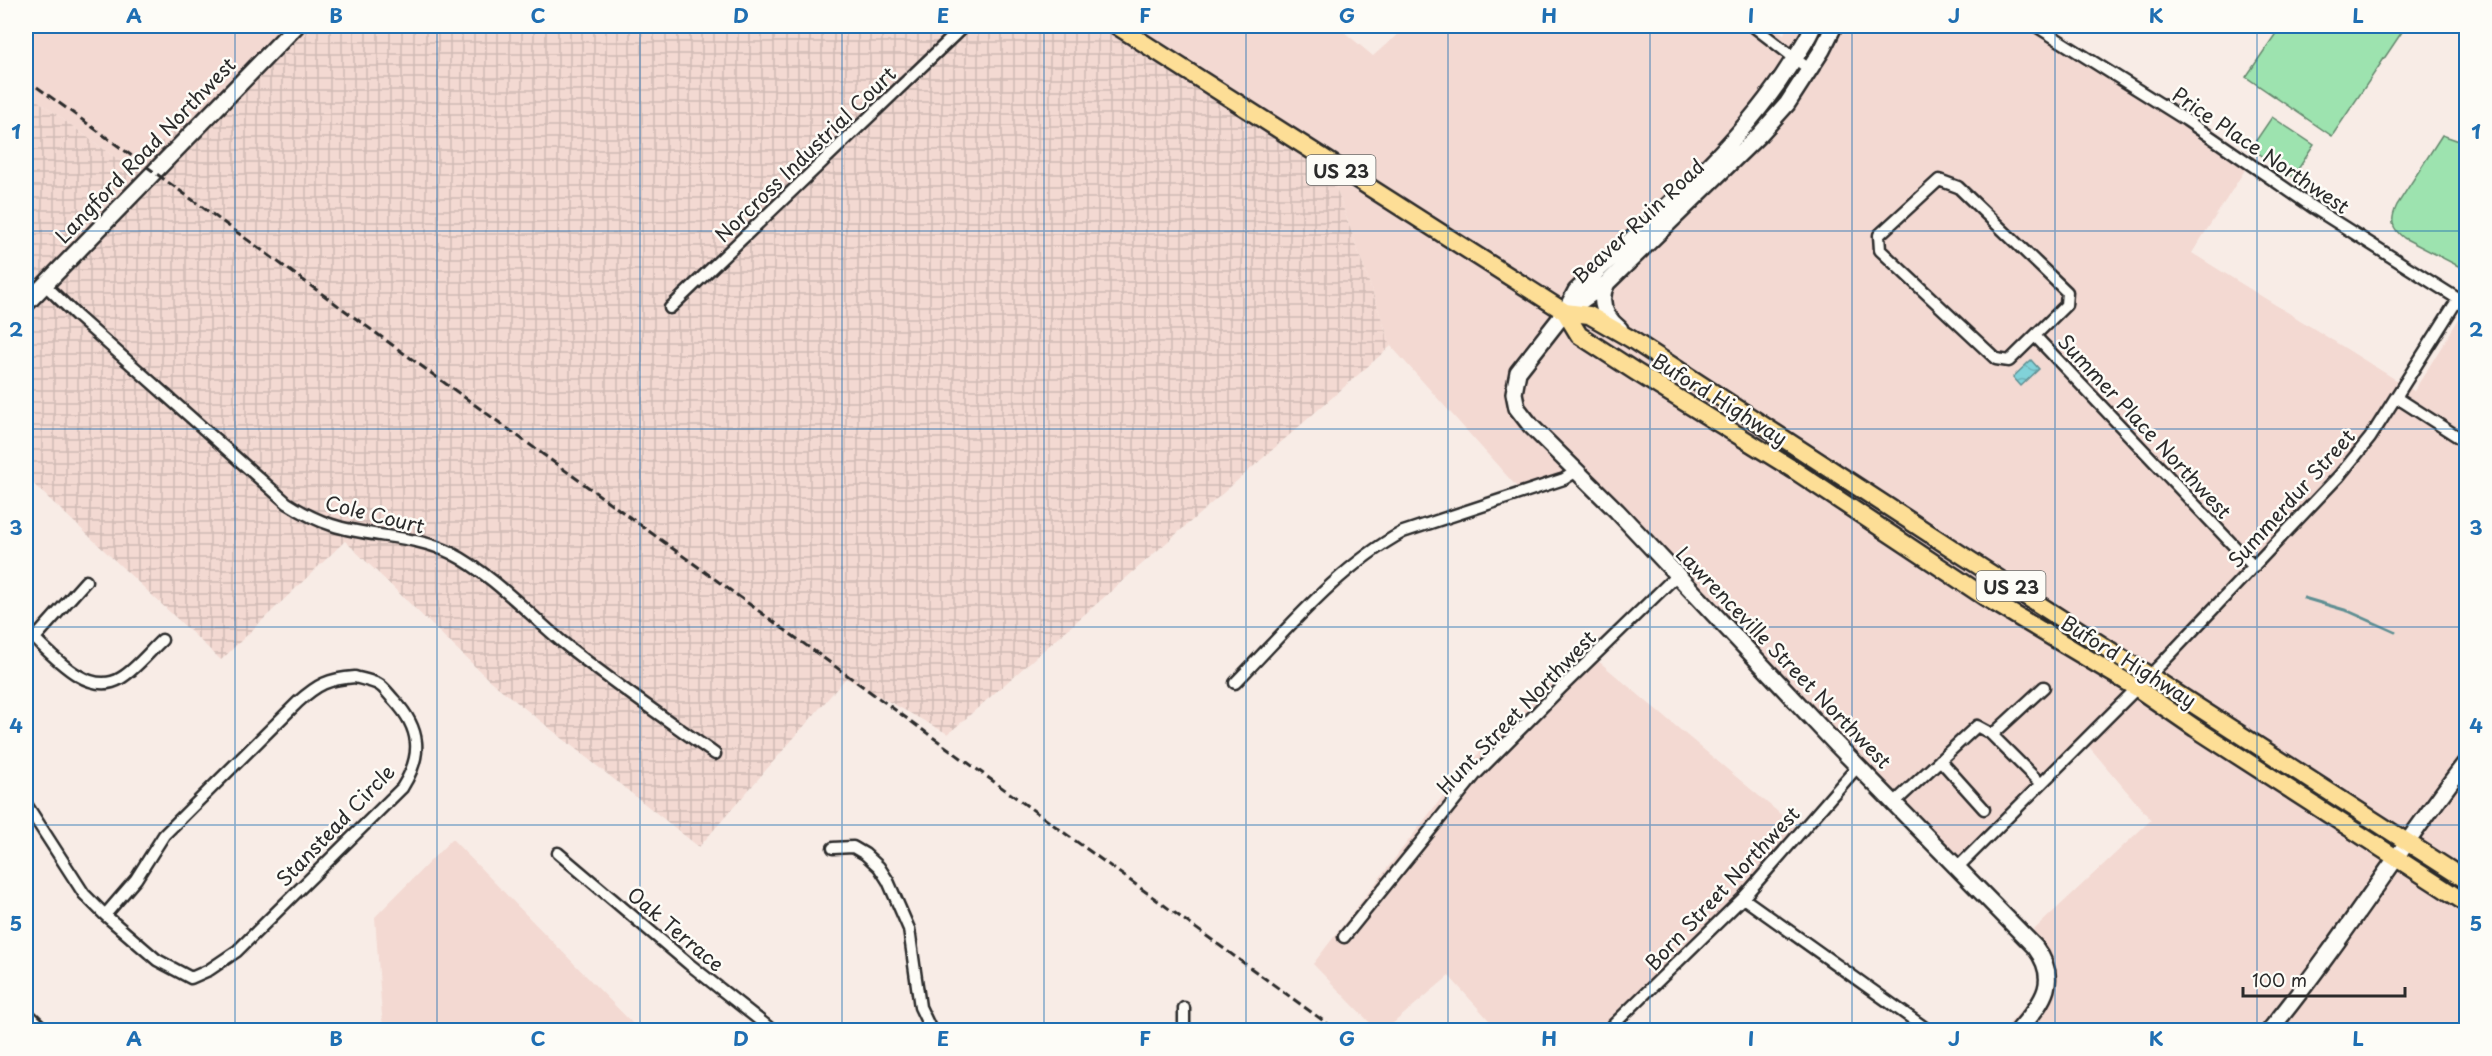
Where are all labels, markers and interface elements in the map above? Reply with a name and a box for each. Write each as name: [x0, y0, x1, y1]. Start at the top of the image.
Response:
text: A: [126, 0, 142, 30]
text: B: [329, 0, 343, 30]
text: C: [530, 0, 546, 30]
text: D: [733, 0, 749, 30]
text: E: [937, 0, 949, 30]
text: F: [1139, 0, 1151, 30]
text: G: [1339, 0, 1355, 30]
text: H: [1541, 0, 1557, 30]
text: I: [1748, 0, 1754, 30]
text: J: [1948, 0, 1960, 30]
text: K: [2149, 0, 2164, 30]
text: L: [2352, 0, 2364, 30]
street label: Langford Road Northwest: [48, 50, 242, 250]
street label: Norcross Industrial Court: [708, 59, 902, 249]
street label: Price Place Northwest: [2166, 79, 2356, 221]
text: 1: [11, 116, 21, 146]
text: 1: [2471, 116, 2481, 146]
street label: Beaver Ruin Road: [1565, 152, 1711, 290]
road number: US 23: [1306, 155, 1376, 185]
text: 2: [9, 314, 23, 344]
text: 2: [2469, 314, 2483, 344]
street label: Summer Place Northwest: [2051, 327, 2239, 525]
street label: Buford Highway: [1646, 345, 1794, 453]
street label: Summerdur Street: [2220, 422, 2362, 574]
street label: Cole Court: [322, 487, 428, 541]
text: 3: [9, 512, 23, 542]
text: 3: [2469, 512, 2483, 542]
street label: Lawrenceville Street Northwest: [1669, 539, 1899, 775]
road number: US 23: [1976, 571, 2046, 601]
street label: Buford Highway: [2055, 607, 2203, 715]
street label: Hunt Street Northwest: [1429, 623, 1603, 801]
text: 4: [9, 710, 23, 740]
text: 4: [2469, 710, 2483, 740]
street label: Stanstead Circle: [269, 757, 401, 893]
street label: Born Street Northwest: [1638, 799, 1806, 977]
street label: Oak Terrace: [621, 879, 731, 979]
text: 5: [10, 908, 22, 938]
text: 5: [2470, 908, 2482, 938]
scale bar: [2243, 960, 2405, 998]
text: 100 m: [2252, 966, 2307, 993]
text: A: [126, 1023, 142, 1053]
text: B: [329, 1023, 343, 1053]
text: C: [530, 1023, 546, 1053]
text: D: [733, 1023, 749, 1053]
text: E: [937, 1023, 949, 1053]
text: F: [1139, 1023, 1151, 1053]
text: G: [1339, 1023, 1355, 1053]
text: H: [1541, 1023, 1557, 1053]
text: I: [1748, 1023, 1754, 1053]
text: J: [1948, 1023, 1960, 1053]
text: K: [2149, 1023, 2164, 1053]
text: L: [2352, 1023, 2364, 1053]

